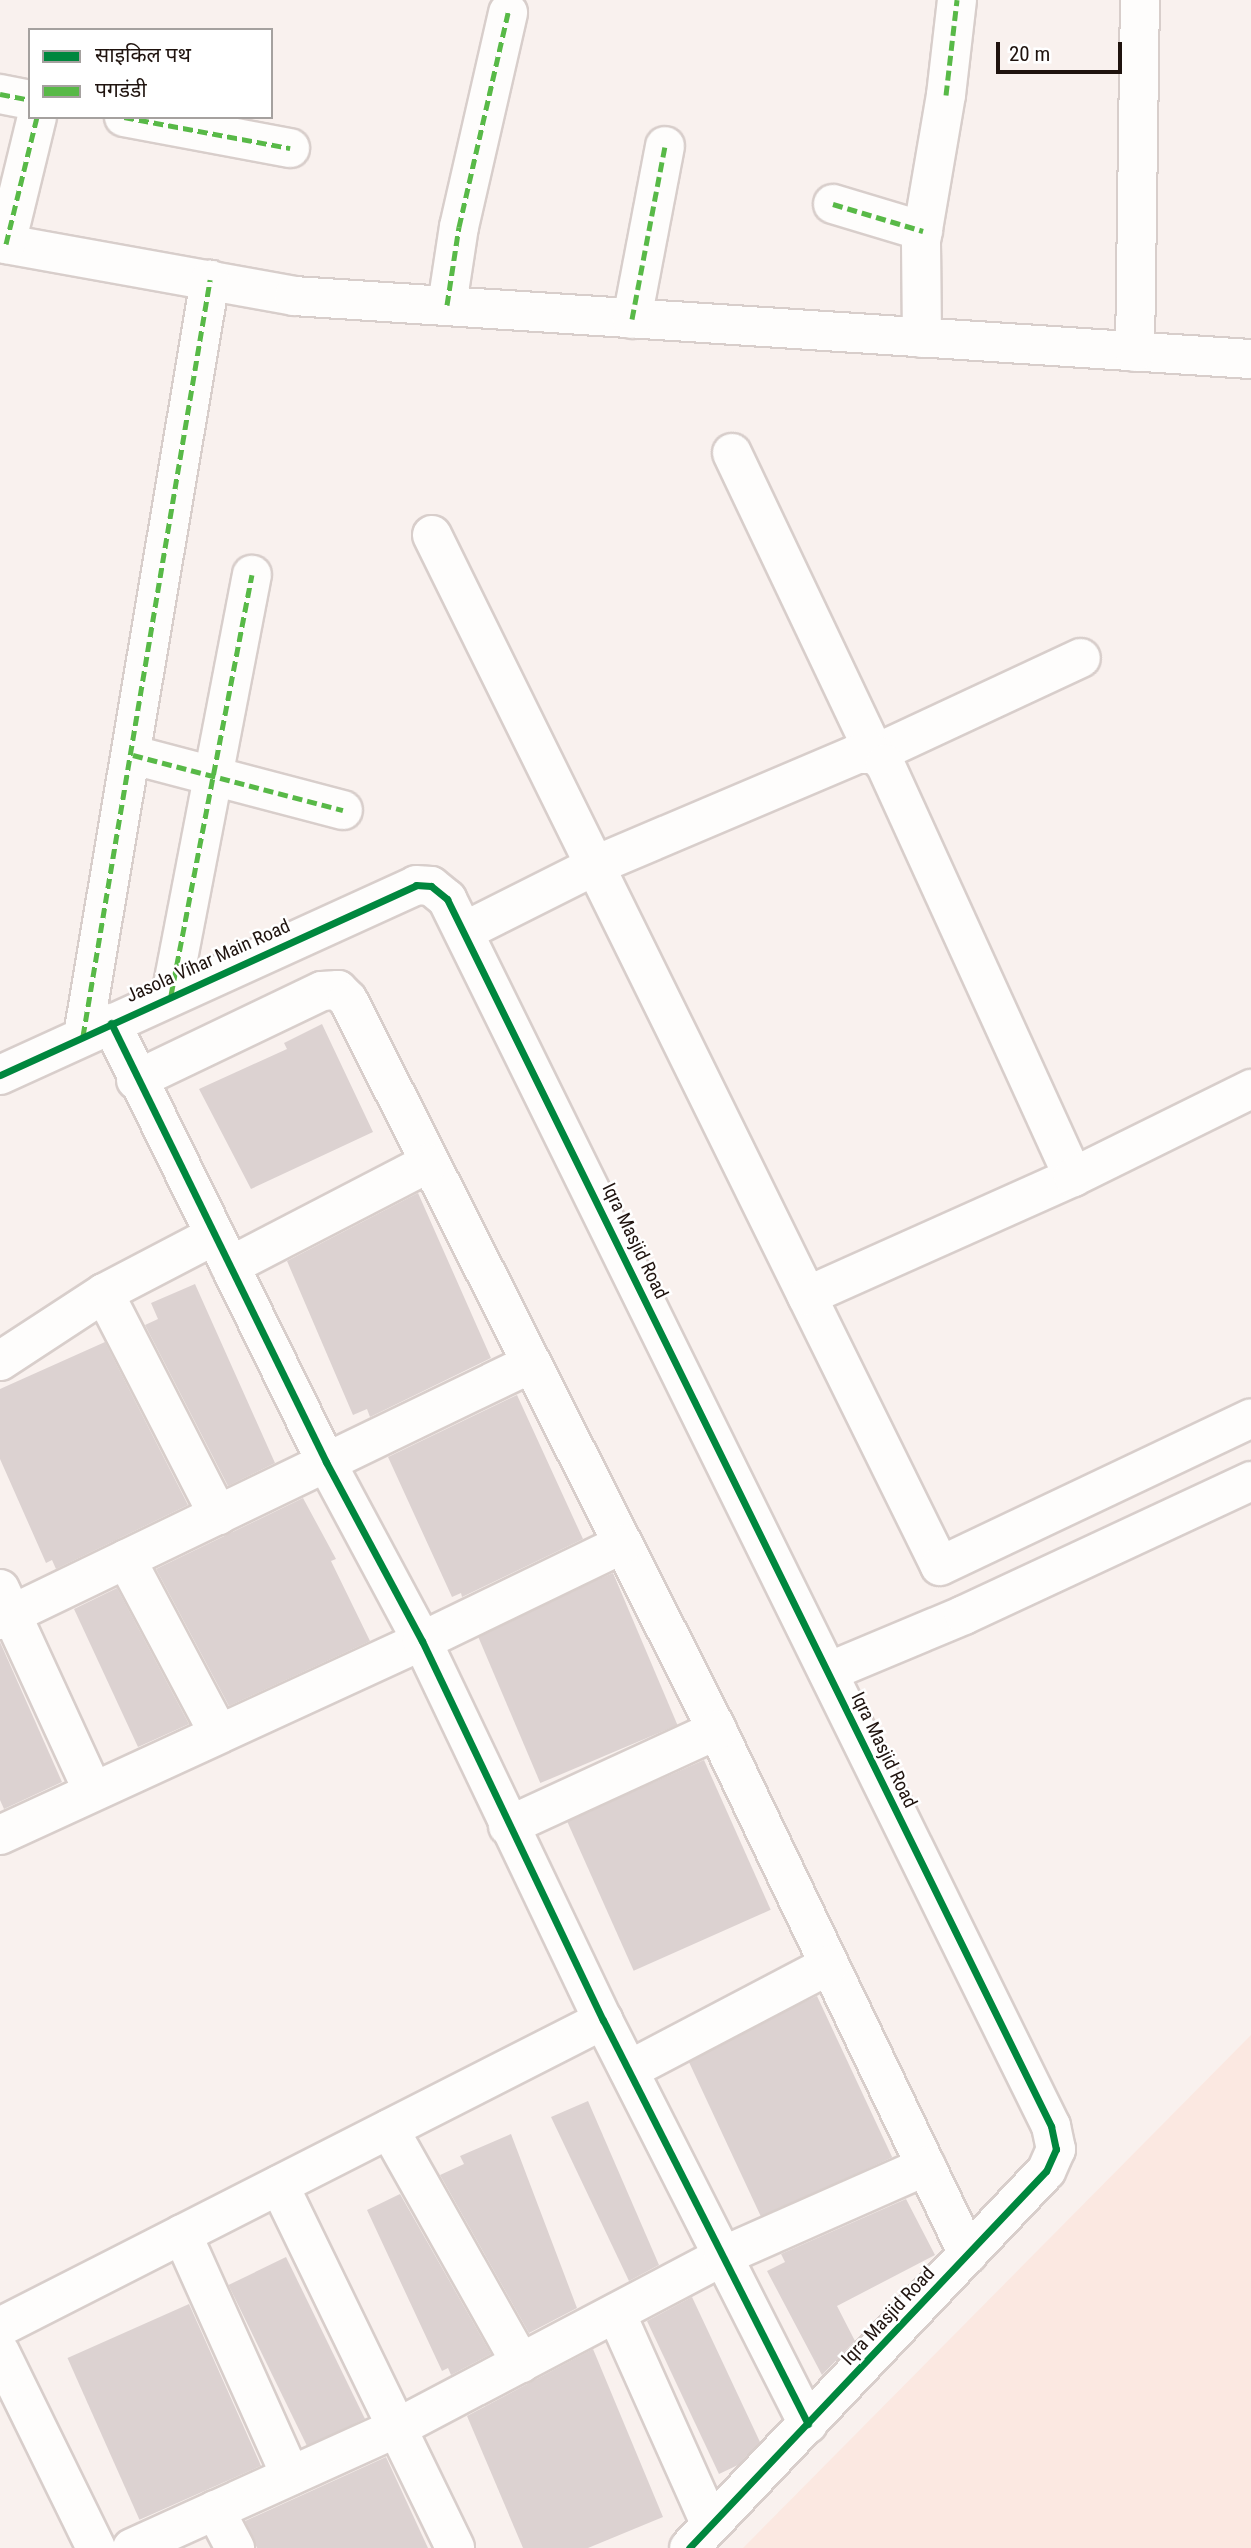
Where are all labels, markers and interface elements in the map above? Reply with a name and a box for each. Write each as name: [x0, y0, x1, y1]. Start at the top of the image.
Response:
legend: [28, 28, 273, 119]
scale bar: [999, 28, 1125, 72]
text: 20 m: [1009, 42, 1050, 66]
text: साइकिल पथ: [95, 43, 191, 67]
text: पगडंडी: [95, 78, 147, 102]
street label: Jasola Vihar Main Road: [122, 915, 294, 1007]
street label: Iqra Masjid Road: [597, 1179, 673, 1303]
street label: Iqra Masjid Road: [846, 1688, 922, 1812]
street label: Iqra Masjid Road: [837, 2262, 939, 2370]

